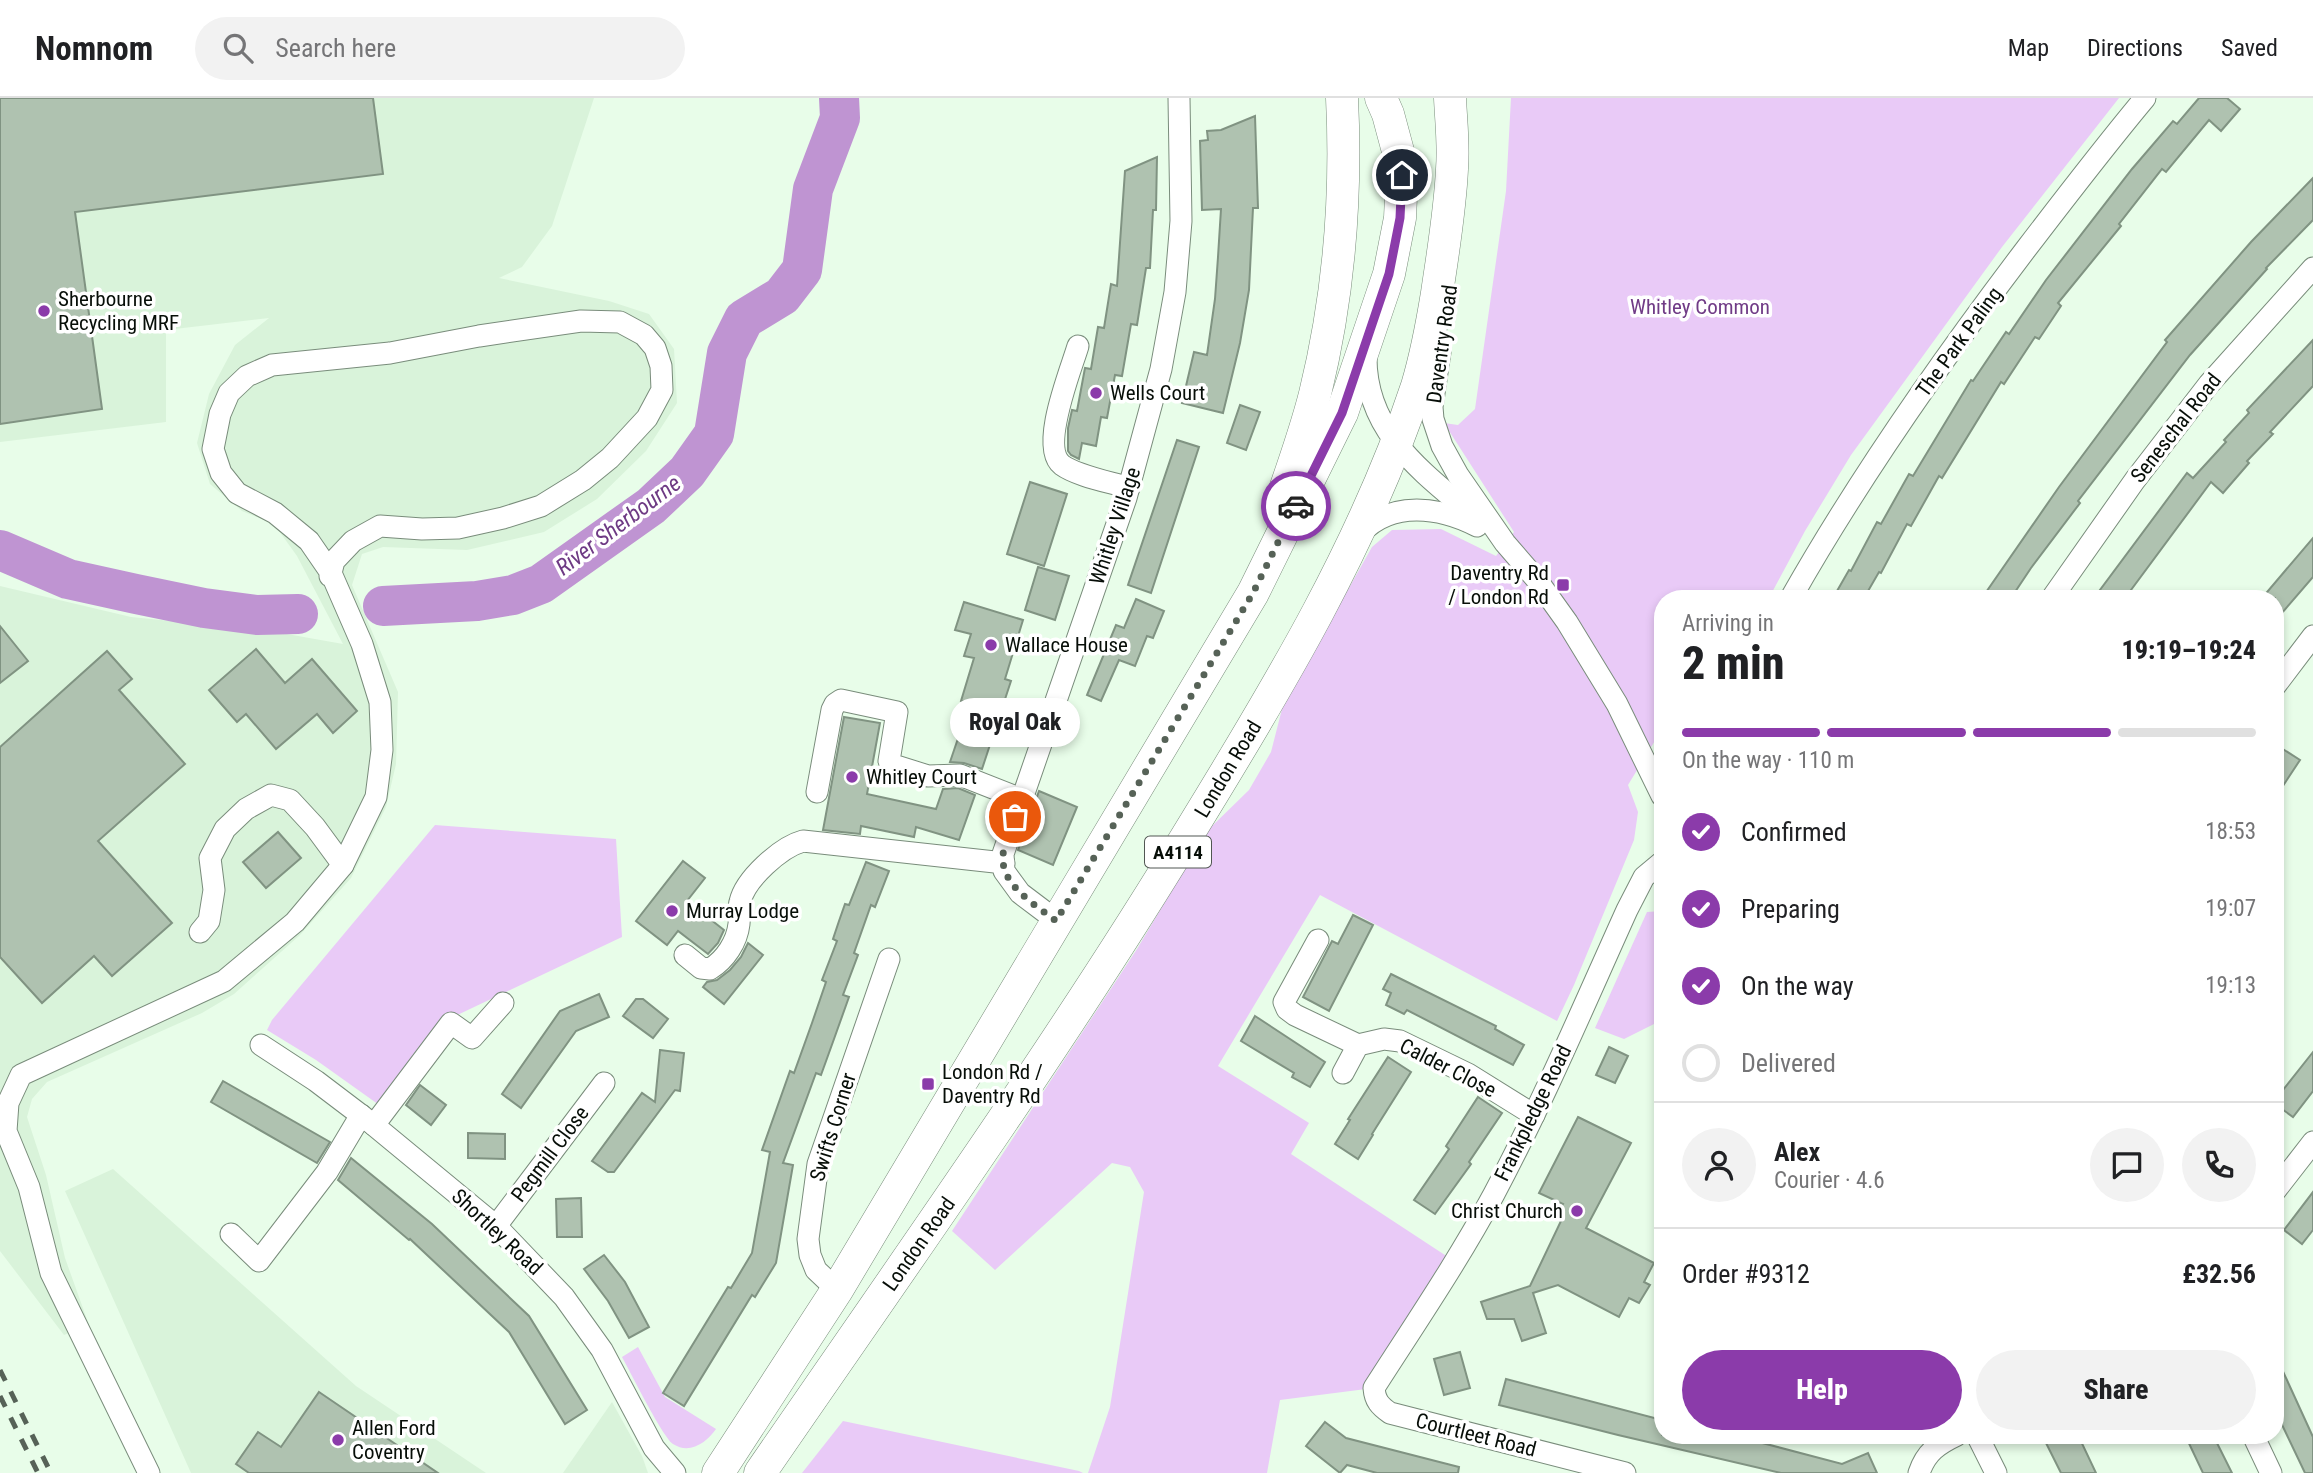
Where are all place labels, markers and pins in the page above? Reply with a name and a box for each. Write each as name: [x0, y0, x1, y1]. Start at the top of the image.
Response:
pin: [1372, 145, 1432, 205]
place label: Sherbourne Recycling MRF: [58, 287, 179, 335]
marker: Sherbourne Recycling MRF: [36, 303, 52, 319]
place label: Wells Court: [1110, 381, 1205, 405]
marker: Wells Court: [1088, 385, 1104, 401]
place label: Daventry Rd / London Rd: [1448, 561, 1549, 609]
marker: Daventry Rd / London Rd: [1555, 577, 1571, 593]
place label: Wallace House: [1005, 633, 1128, 657]
marker: Wallace House: [983, 637, 999, 653]
callout: Royal Oak: [950, 698, 1080, 747]
place label: Whitley Court: [866, 765, 977, 789]
marker: Whitley Court: [844, 769, 860, 785]
pin: [985, 787, 1045, 847]
place label: Murray Lodge: [686, 899, 799, 923]
marker: Murray Lodge: [664, 903, 680, 919]
place label: London Rd / Daventry Rd: [942, 1060, 1043, 1108]
marker: London Rd / Daventry Rd: [920, 1076, 936, 1092]
place label: Christ Church: [1451, 1199, 1563, 1223]
marker: Christ Church: [1569, 1203, 1585, 1219]
place label: Allen Ford Coventry: [352, 1416, 436, 1464]
marker: Allen Ford Coventry: [330, 1432, 346, 1448]

